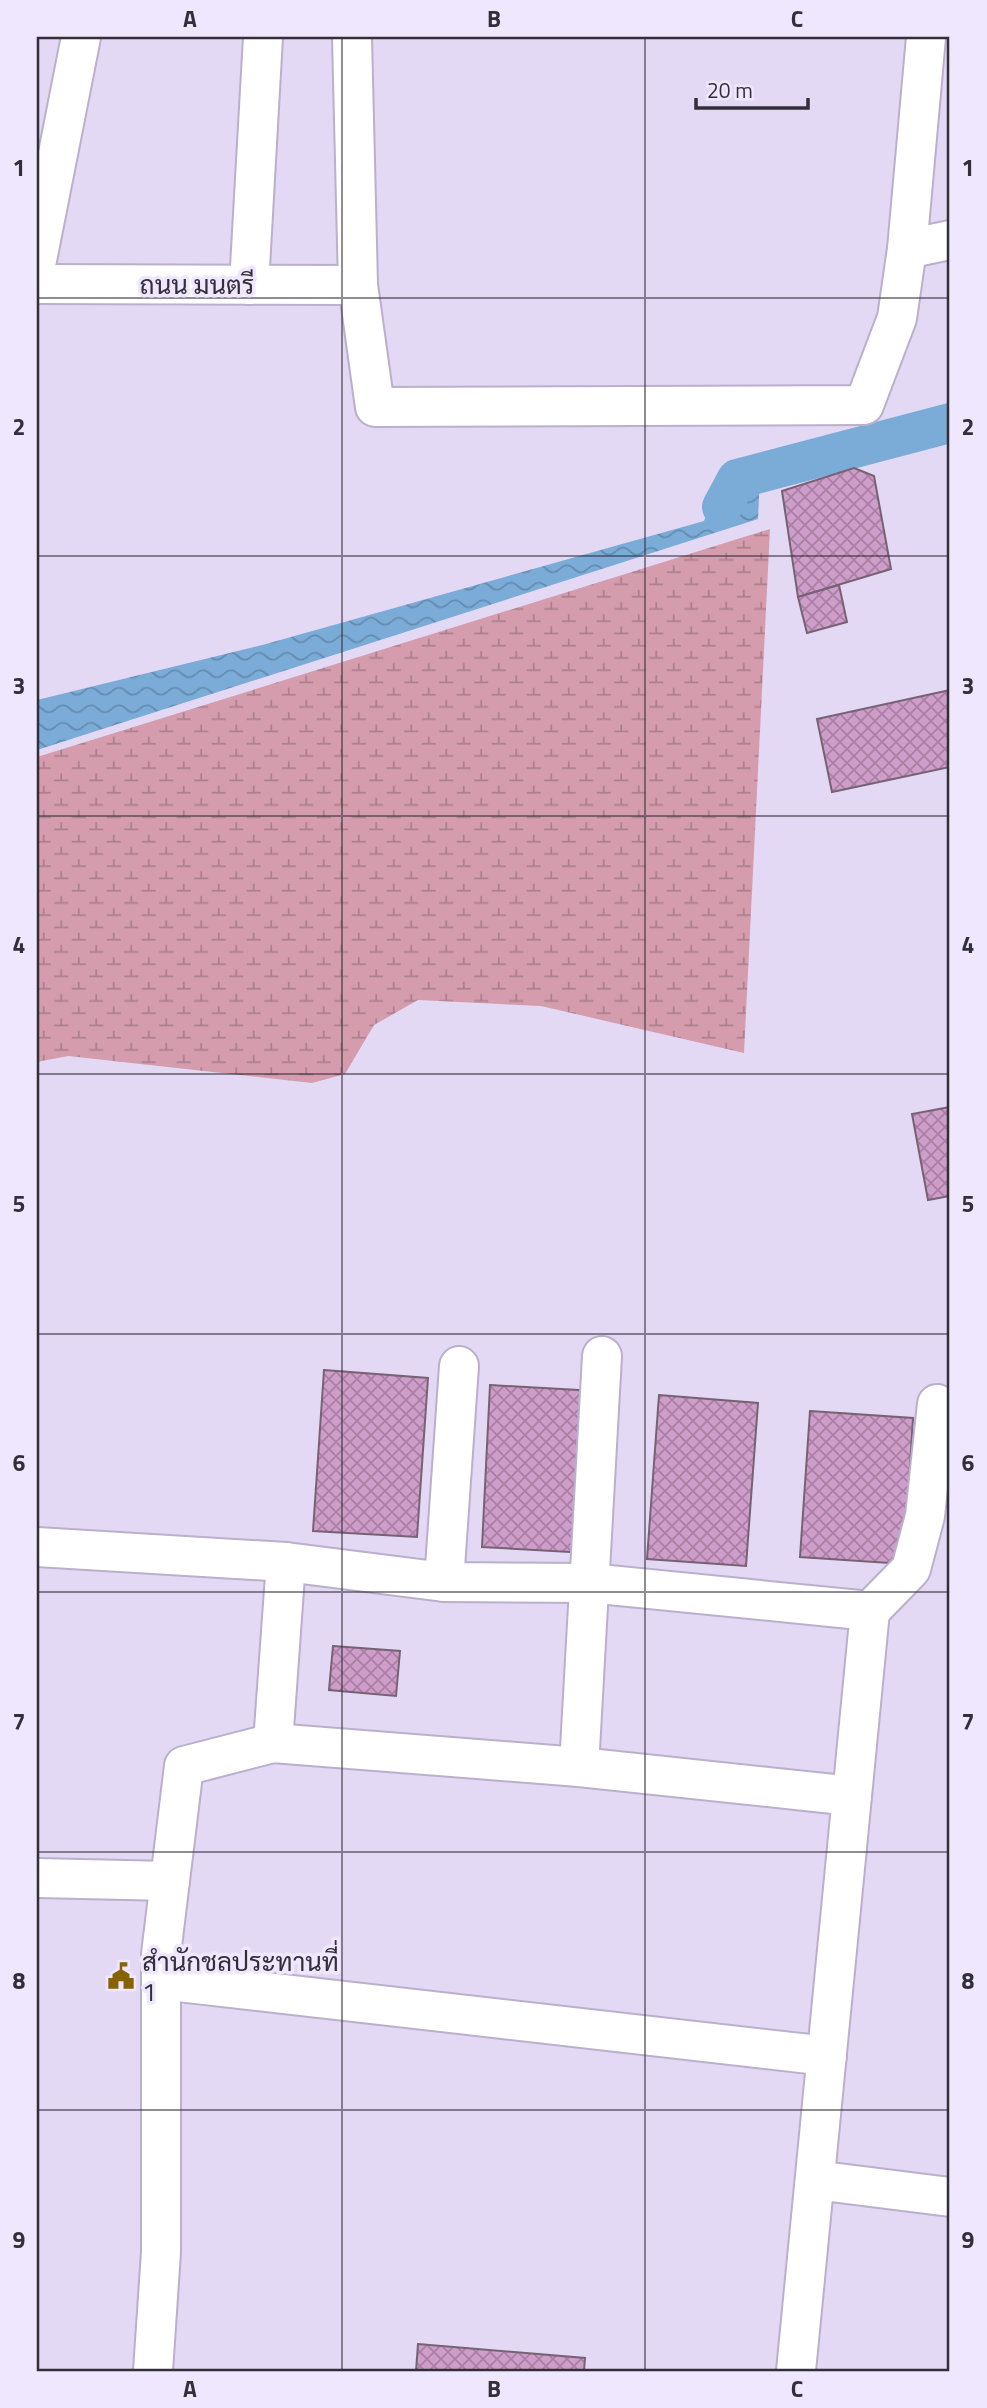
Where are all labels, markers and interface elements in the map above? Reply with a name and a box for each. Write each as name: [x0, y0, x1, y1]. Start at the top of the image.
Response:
text: A: [183, 1, 197, 36]
text: B: [487, 1, 501, 36]
text: C: [791, 1, 803, 36]
scale bar: [696, 66, 808, 110]
text: 20 m: [707, 74, 753, 106]
text: 1: [13, 150, 25, 185]
text: 1: [962, 150, 974, 185]
street label: ถนน มนตรี: [140, 265, 254, 304]
text: 2: [13, 409, 25, 444]
text: 2: [962, 409, 974, 444]
text: 3: [13, 668, 25, 703]
text: 3: [962, 668, 974, 703]
text: 4: [13, 927, 25, 962]
text: 4: [962, 927, 974, 962]
text: 5: [13, 1186, 25, 1221]
text: 5: [962, 1186, 974, 1221]
text: 6: [13, 1445, 26, 1480]
text: 6: [962, 1445, 975, 1480]
text: 7: [13, 1704, 25, 1739]
text: 7: [962, 1704, 974, 1739]
place label: สำนักชลประทานที่ 1: [142, 1940, 339, 2011]
public building icon: สำนักชลประทานที่ 1: [106, 1961, 136, 1991]
text: 8: [13, 1963, 26, 1998]
text: 8: [962, 1963, 975, 1998]
text: 9: [13, 2222, 26, 2257]
text: 9: [962, 2222, 975, 2257]
text: A: [183, 2371, 197, 2406]
text: B: [487, 2371, 501, 2406]
text: C: [791, 2371, 803, 2406]

